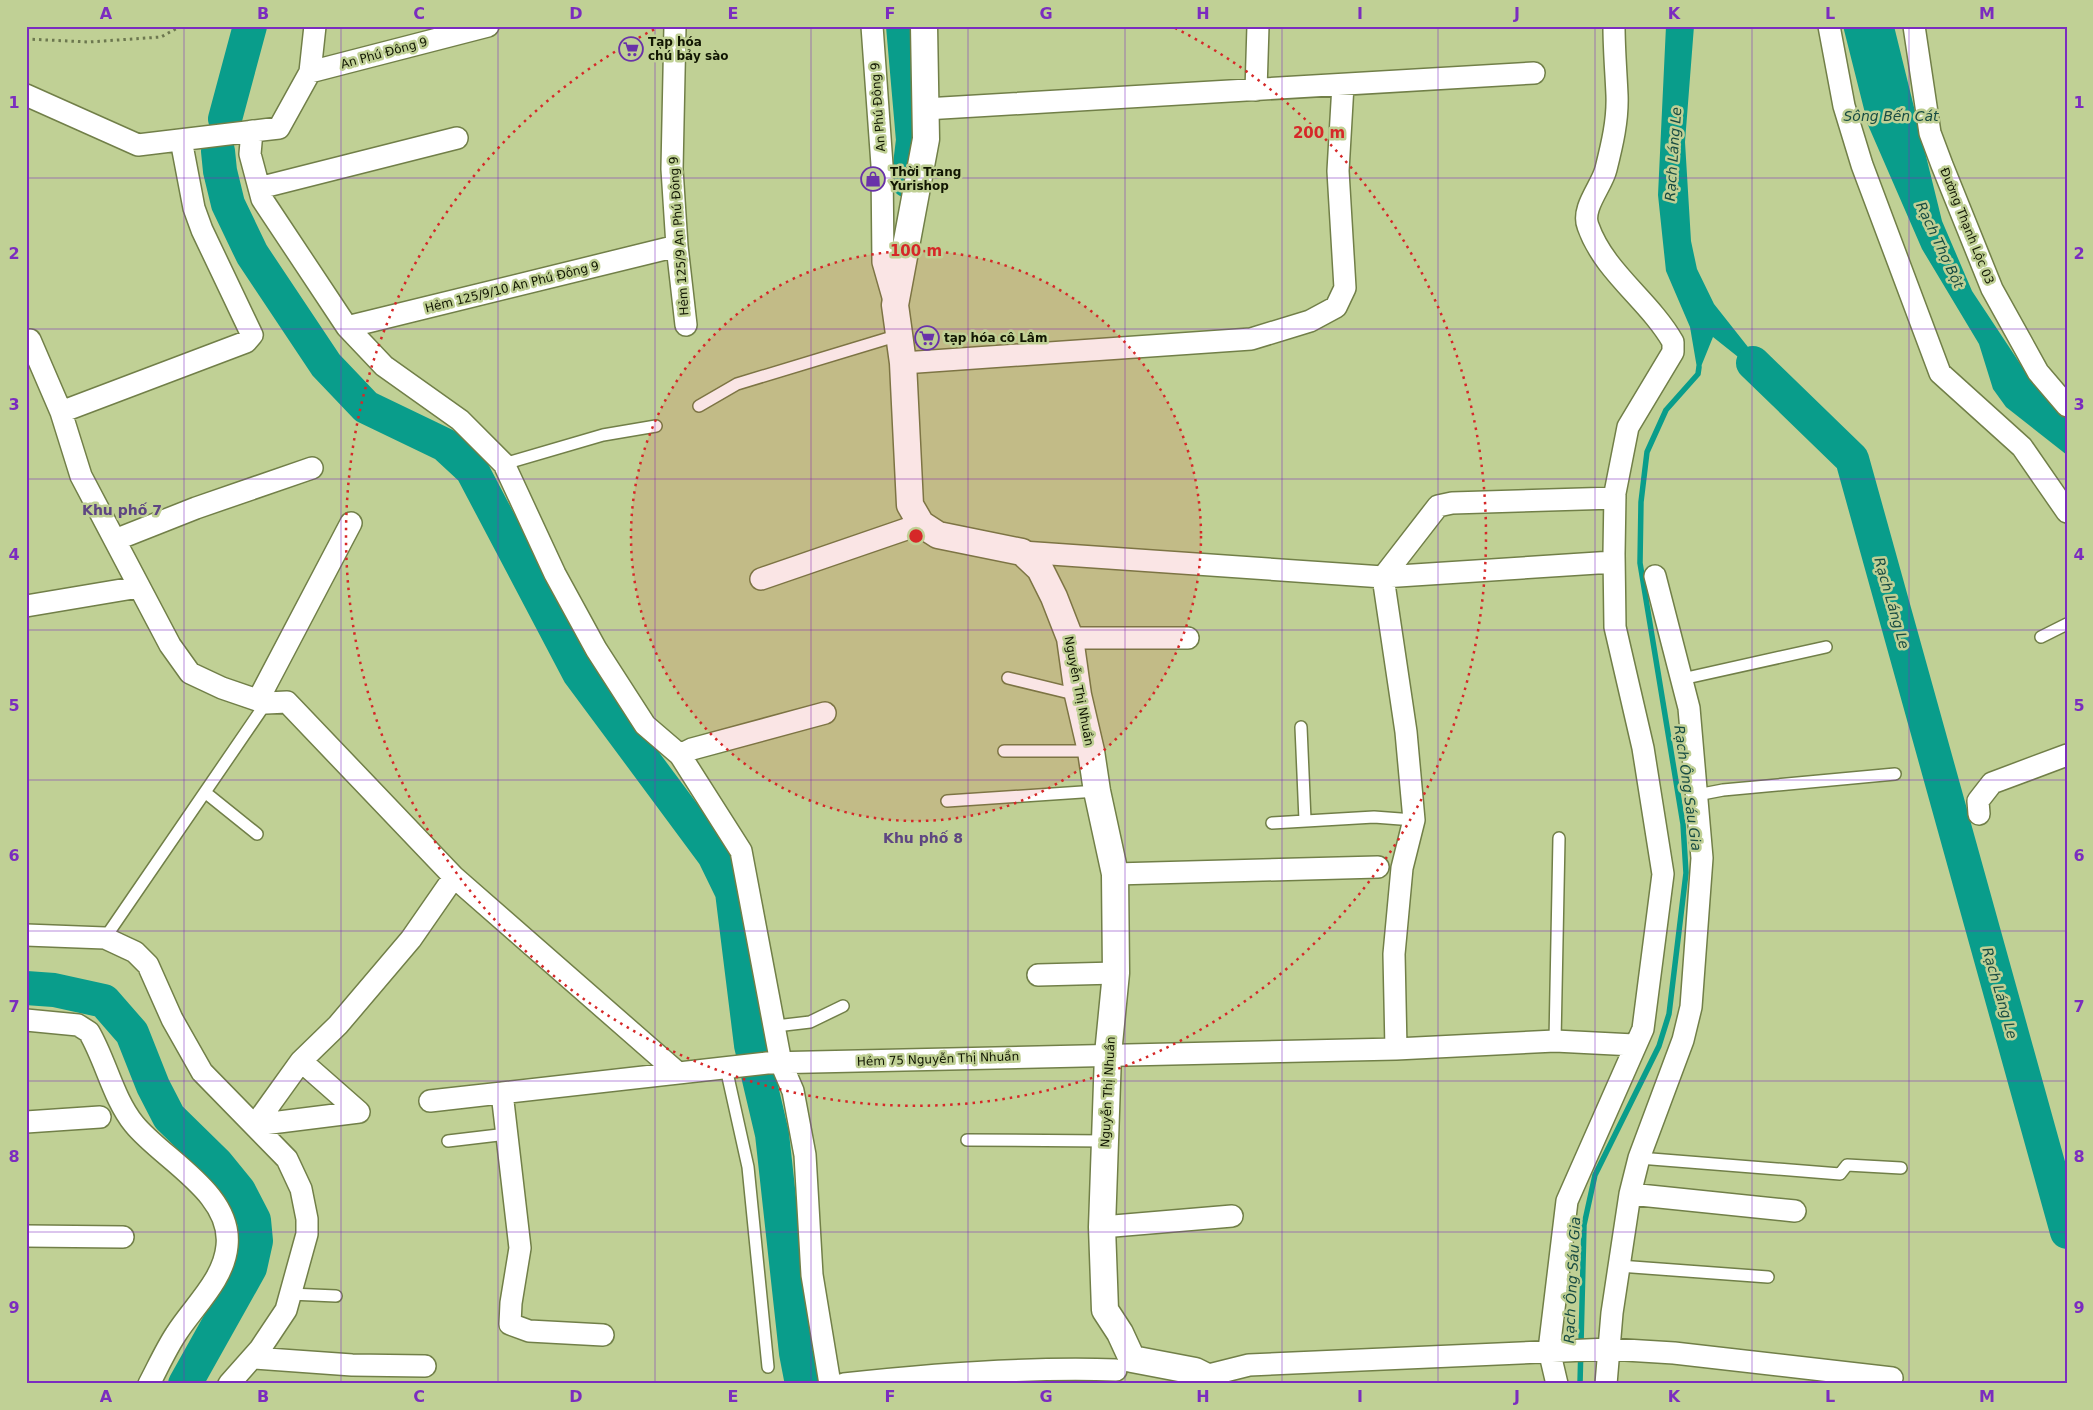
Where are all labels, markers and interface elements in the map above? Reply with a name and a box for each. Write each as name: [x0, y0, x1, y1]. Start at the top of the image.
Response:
text: A: [100, 4, 113, 23]
text: B: [257, 4, 269, 23]
text: C: [413, 4, 425, 23]
text: D: [569, 4, 583, 23]
text: E: [728, 4, 738, 23]
text: F: [885, 4, 895, 23]
text: G: [1039, 4, 1053, 23]
text: H: [1196, 4, 1210, 23]
text: I: [1357, 4, 1363, 23]
text: J: [1513, 4, 1520, 23]
text: K: [1668, 4, 1681, 23]
text: L: [1825, 4, 1835, 23]
text: M: [1979, 4, 1995, 23]
street label: An Phú Đông 9: [339, 35, 429, 71]
place label: Tạp hóa chú bảy sào: [648, 35, 729, 63]
supermarket icon: Tạp hóa chú bảy sào: [618, 36, 644, 62]
street label: An Phú Đông 9: [868, 62, 888, 152]
text: 1: [8, 93, 20, 112]
text: 1: [2073, 93, 2085, 112]
water label: Rạch Láng Le: [1662, 106, 1684, 202]
water label: Sông Bến Cát: [1843, 108, 1939, 124]
text: 200 m: [1293, 124, 1345, 142]
street label: Hẻm 125/9 An Phú Đông 9: [666, 156, 692, 316]
place label: Thời Trang Yurishop: [889, 165, 961, 193]
shop icon: Thời Trang Yurishop: [860, 166, 886, 192]
street label: Đường Thạnh Lộc 03: [1937, 166, 1997, 286]
water label: Rạch Thợ Bột: [1913, 199, 1967, 291]
text: 100 m: [890, 242, 942, 260]
text: 2: [8, 244, 20, 263]
text: 2: [2073, 244, 2085, 263]
street label: Hẻm 125/9/10 An Phú Đông 9: [424, 259, 600, 315]
supermarket icon: tạp hóa cô Lâm: [914, 325, 940, 351]
place label: tạp hóa cô Lâm: [944, 331, 1047, 345]
text: 3: [8, 395, 20, 414]
text: 3: [2073, 395, 2085, 414]
district label: Khu phố 7: [82, 502, 162, 518]
centre of rings: [907, 527, 925, 545]
text: 4: [8, 545, 20, 564]
text: 4: [2073, 545, 2085, 564]
water label: Rạch Láng Le: [1871, 555, 1913, 651]
street label: Nguyễn Thị Nhuần: [1062, 635, 1096, 747]
text: 5: [8, 696, 20, 715]
text: 5: [2073, 696, 2085, 715]
water label: Rạch Ông Sáu Gia: [1671, 724, 1706, 852]
district label: Khu phố 8: [883, 830, 963, 846]
text: 6: [8, 846, 20, 865]
text: 6: [2073, 846, 2085, 865]
water label: Rạch Láng Le: [1979, 945, 2021, 1041]
text: 7: [8, 997, 20, 1016]
text: 7: [2073, 997, 2085, 1016]
street label: Nguyễn Thị Nhuần: [1098, 1036, 1118, 1148]
street label: Hẻm 75 Nguyễn Thị Nhuần: [857, 1049, 1019, 1069]
text: 8: [8, 1147, 20, 1166]
text: 8: [2073, 1147, 2085, 1166]
water label: Rạch Ông Sáu Gia: [1560, 1216, 1583, 1344]
text: 9: [8, 1298, 20, 1317]
text: 9: [2073, 1298, 2085, 1317]
text: A: [100, 1387, 113, 1406]
text: B: [257, 1387, 269, 1406]
text: C: [413, 1387, 425, 1406]
text: D: [569, 1387, 583, 1406]
text: E: [728, 1387, 738, 1406]
text: F: [885, 1387, 895, 1406]
text: G: [1039, 1387, 1053, 1406]
text: H: [1196, 1387, 1210, 1406]
text: I: [1357, 1387, 1363, 1406]
text: J: [1513, 1387, 1520, 1406]
text: K: [1668, 1387, 1681, 1406]
text: L: [1825, 1387, 1835, 1406]
text: M: [1979, 1387, 1995, 1406]

